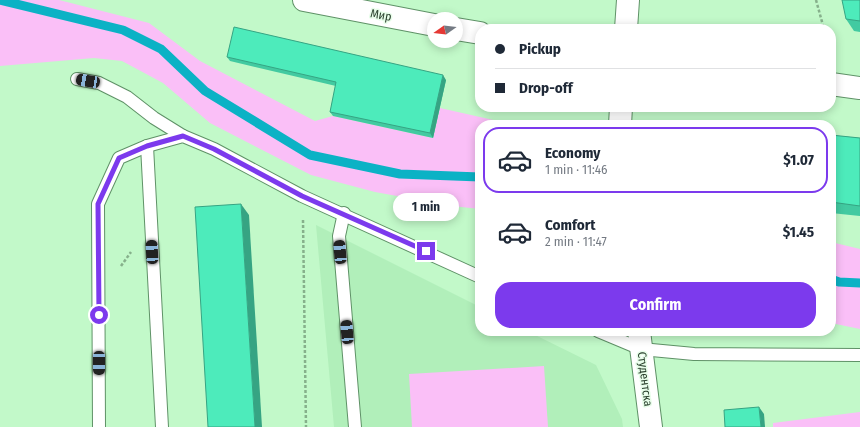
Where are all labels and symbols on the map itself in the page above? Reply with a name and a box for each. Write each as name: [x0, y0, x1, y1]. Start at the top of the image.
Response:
street label: Мир: [369, 6, 393, 24]
north arrow: [427, 12, 463, 48]
car: [75, 73, 101, 89]
callout: 1 min: [393, 193, 459, 221]
car: [145, 240, 159, 264]
car: [333, 240, 347, 264]
route end: [417, 242, 435, 260]
route start: [90, 306, 108, 324]
car: [340, 320, 354, 344]
car: [93, 351, 105, 375]
street label: Студентска: [635, 351, 655, 407]

